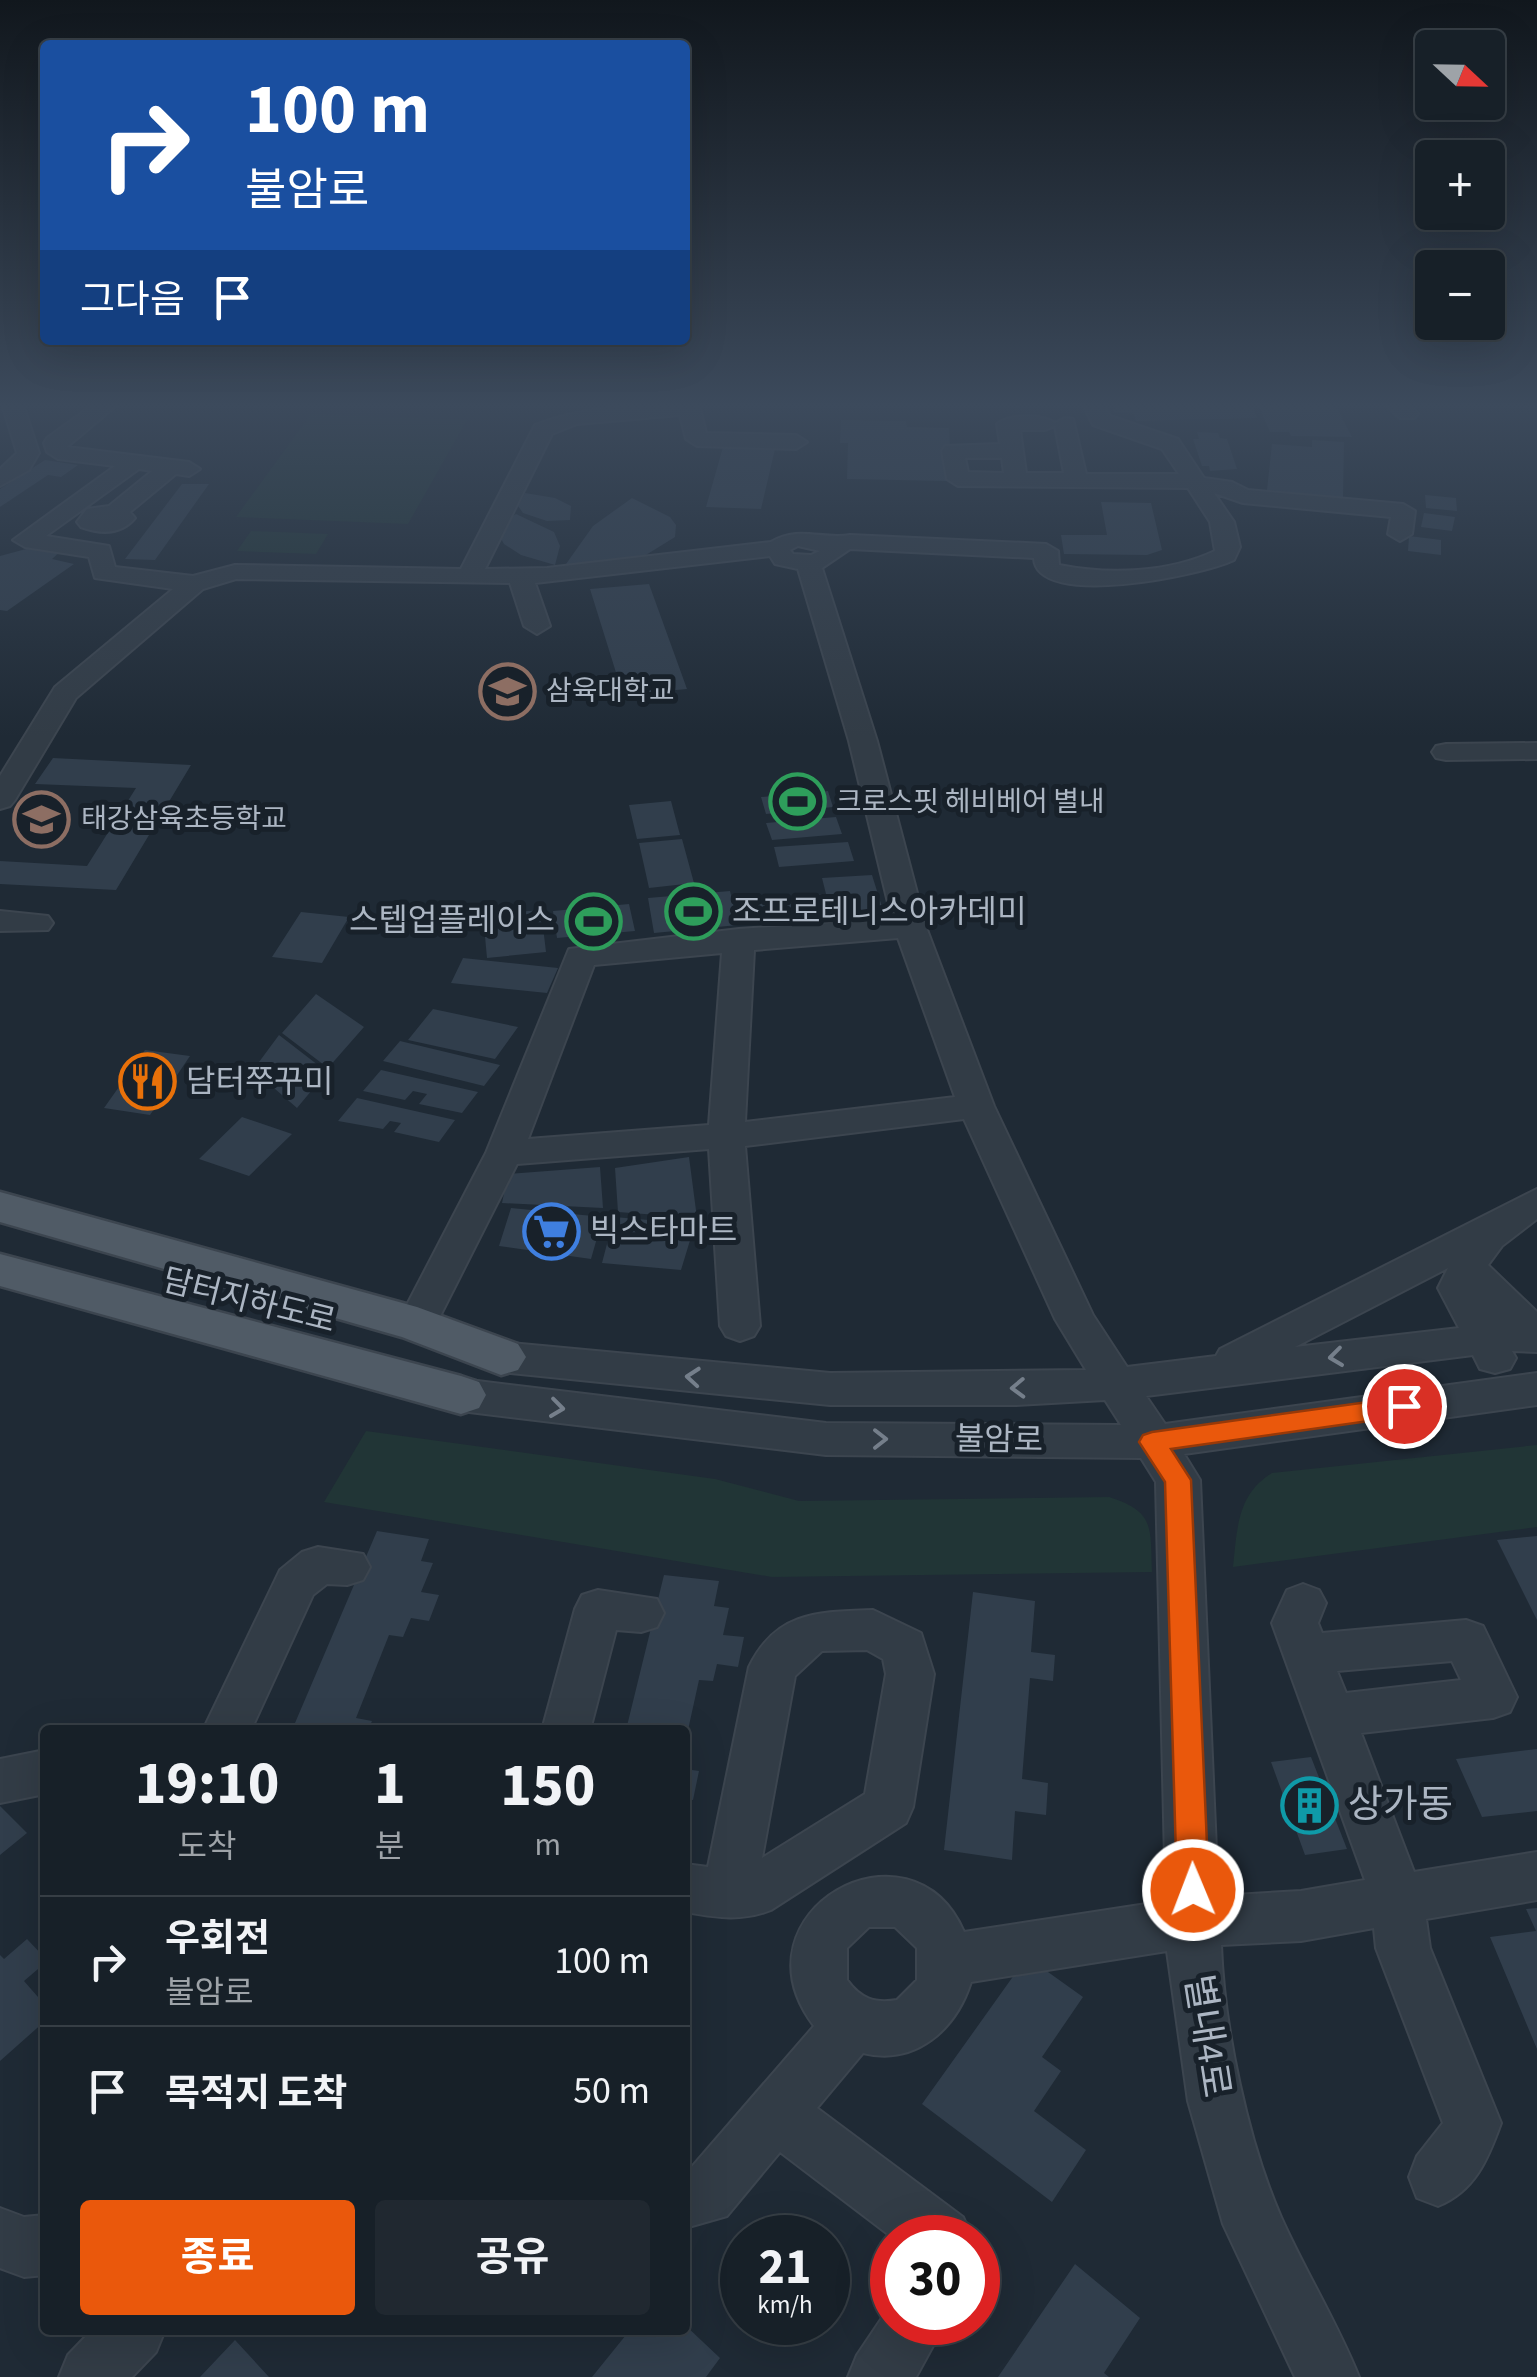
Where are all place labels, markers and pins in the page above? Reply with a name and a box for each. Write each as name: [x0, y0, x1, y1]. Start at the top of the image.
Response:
school or university icon: 삼육대학교: [477, 661, 537, 721]
place label: 삼육대학교: [546, 671, 675, 711]
sports icon: 크로스핏 헤비베어 별내: [767, 772, 827, 832]
place label: 크로스핏 헤비베어 별내: [836, 782, 1105, 822]
school or university icon: 태강삼육초등학교: [12, 789, 72, 849]
place label: 태강삼육초등학교: [81, 799, 287, 839]
sports icon: 조프로테니스아카데미: [663, 882, 723, 942]
place label: 조프로테니스아카데미: [732, 889, 1026, 935]
sports icon: 스텝업플레이스: [564, 891, 624, 951]
place label: 스텝업플레이스: [349, 898, 555, 944]
restaurant icon: 담터쭈꾸미: [117, 1052, 177, 1112]
place label: 담터쭈꾸미: [186, 1059, 333, 1105]
supermarket icon: 빅스타마트: [521, 1201, 581, 1261]
place label: 빅스타마트: [590, 1208, 737, 1254]
pin: [1362, 1364, 1447, 1449]
building icon: 상가동: [1279, 1775, 1339, 1835]
place label: 상가동: [1348, 1778, 1453, 1832]

